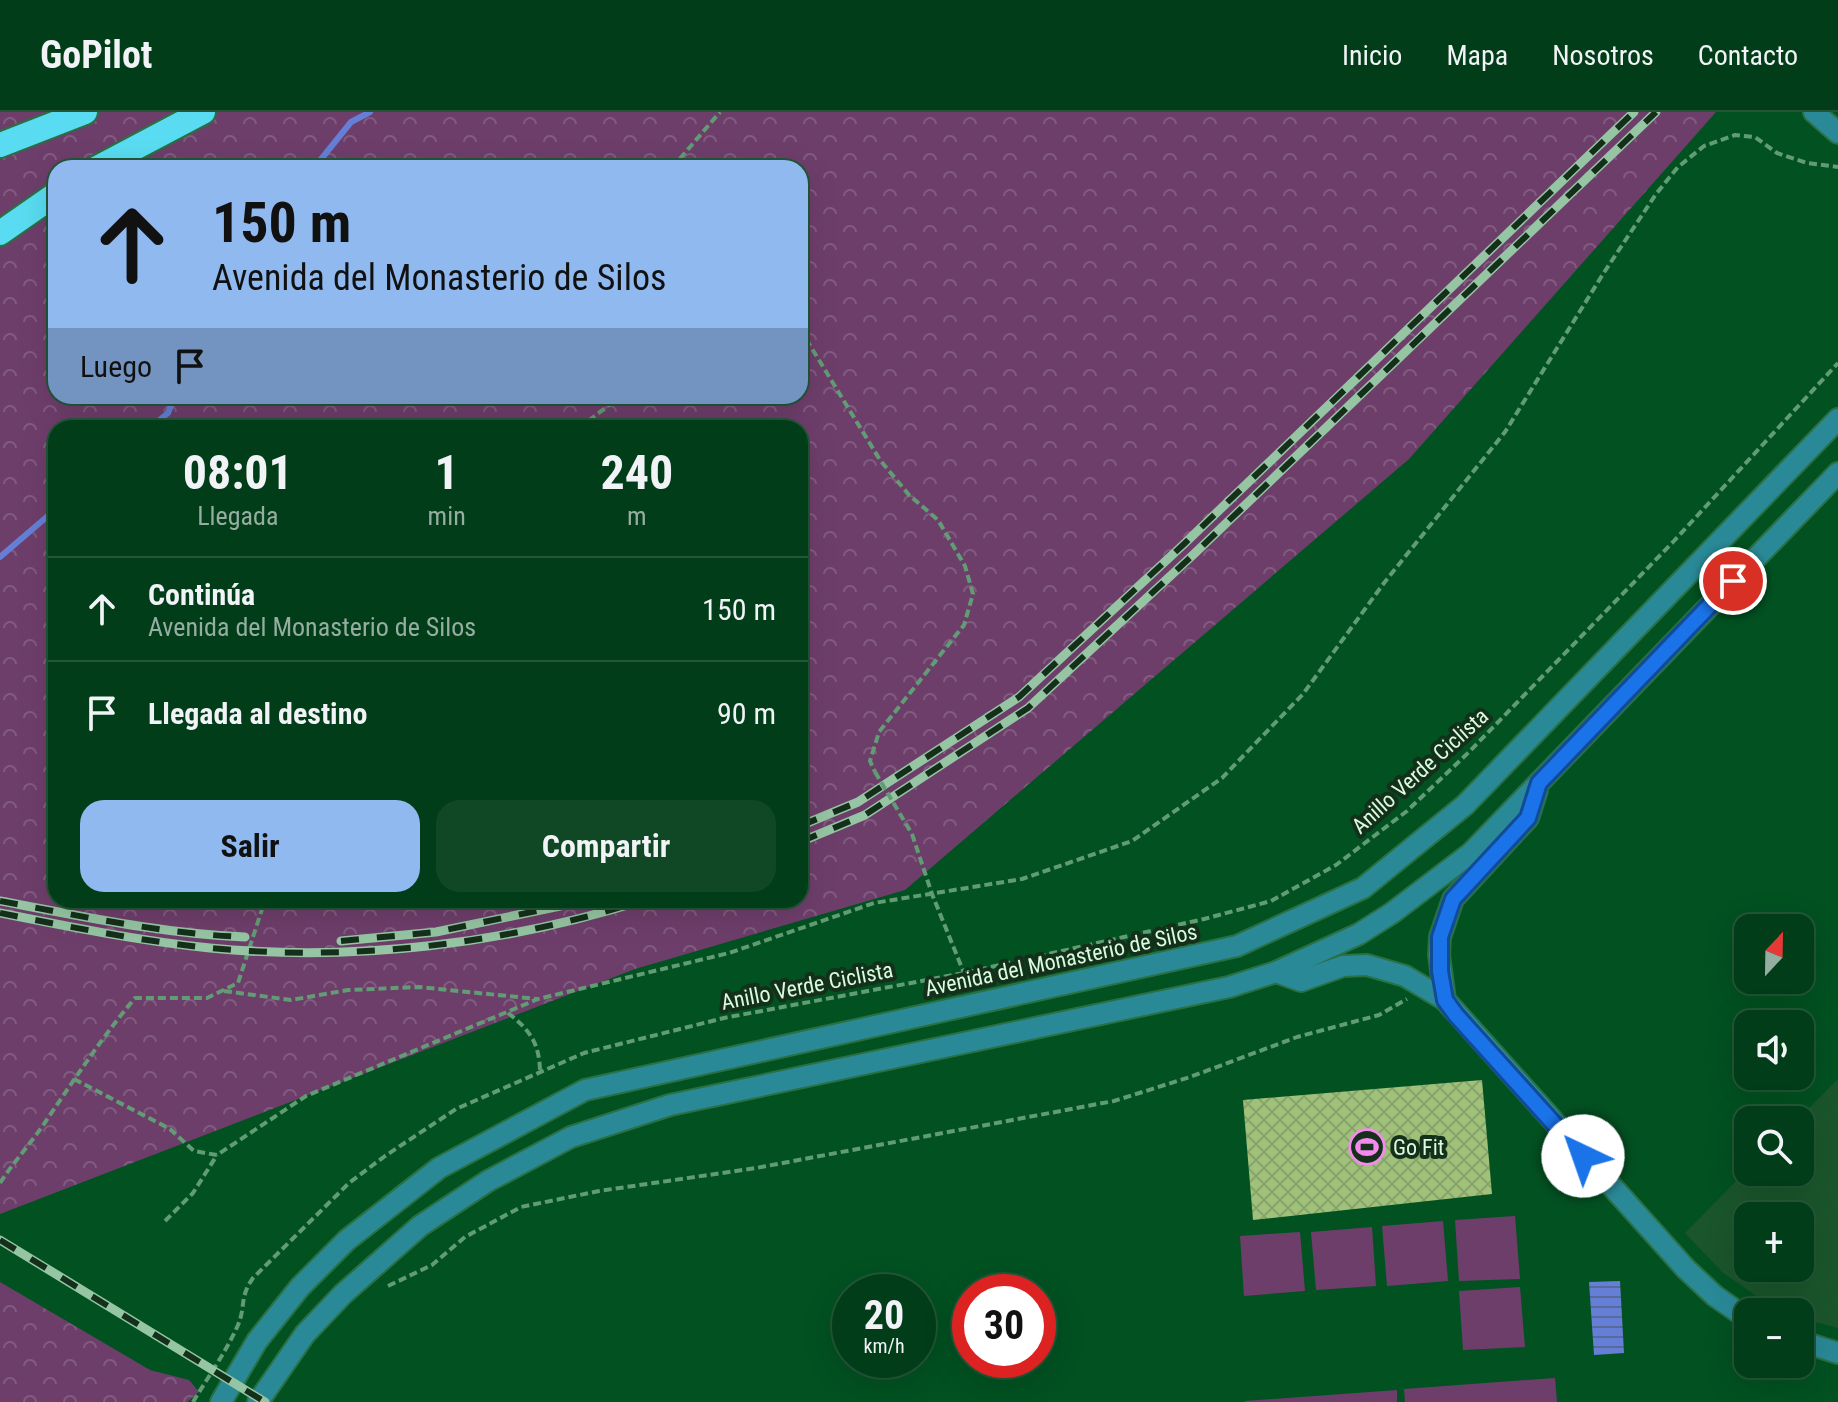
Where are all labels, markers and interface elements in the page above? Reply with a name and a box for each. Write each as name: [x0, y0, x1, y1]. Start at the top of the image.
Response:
text: GoPilot: [40, 33, 152, 77]
text: Inicio: [1342, 39, 1402, 72]
text: Mapa: [1446, 39, 1508, 72]
text: Nosotros: [1552, 39, 1654, 72]
text: Contacto: [1698, 39, 1798, 72]
text: 150 m: [212, 190, 351, 256]
icon: ahead: [80, 192, 184, 296]
text: Avenida del Monasterio de Silos: [212, 257, 666, 299]
icon: arrive: [168, 344, 212, 388]
text: Luego: [80, 349, 152, 384]
text: 08:01: [183, 444, 293, 501]
text: 1: [435, 444, 459, 501]
text: 240: [600, 444, 673, 501]
text: Llegada: [197, 501, 278, 531]
text: min: [428, 501, 466, 531]
text: m: [627, 501, 647, 531]
pin: [1699, 547, 1767, 615]
icon: arrive: [1711, 559, 1755, 603]
text: Continúa: [148, 577, 255, 612]
icon: ahead: [80, 587, 124, 631]
text: 150 m: [702, 592, 776, 627]
text: Avenida del Monasterio de Silos: [148, 612, 476, 642]
icon: arrive: [80, 691, 124, 735]
text: Llegada al destino: [148, 696, 367, 731]
text: 90 m: [717, 696, 776, 731]
street label: Anillo Verde Ciclista: [1347, 703, 1493, 839]
button: Salir: [80, 800, 420, 892]
button: Compartir: [436, 800, 776, 892]
north arrow: [1734, 914, 1814, 994]
map controls: [1734, 914, 1814, 1378]
street label: Avenida del Monasterio de Silos: [923, 919, 1199, 1001]
street label: Anillo Verde Ciclista: [719, 957, 895, 1015]
button: sound: [1734, 1010, 1814, 1090]
button: search: [1734, 1106, 1814, 1186]
position arrow: [1541, 1114, 1625, 1198]
sports icon: Go Fit: [1348, 1128, 1386, 1166]
place label: Go Fit: [1393, 1135, 1444, 1160]
button: +: [1734, 1202, 1814, 1282]
speed limit sign: 30: [952, 1274, 1056, 1378]
text: 20: [864, 1292, 904, 1339]
button: −: [1734, 1298, 1814, 1378]
text: km/h: [863, 1334, 905, 1358]

